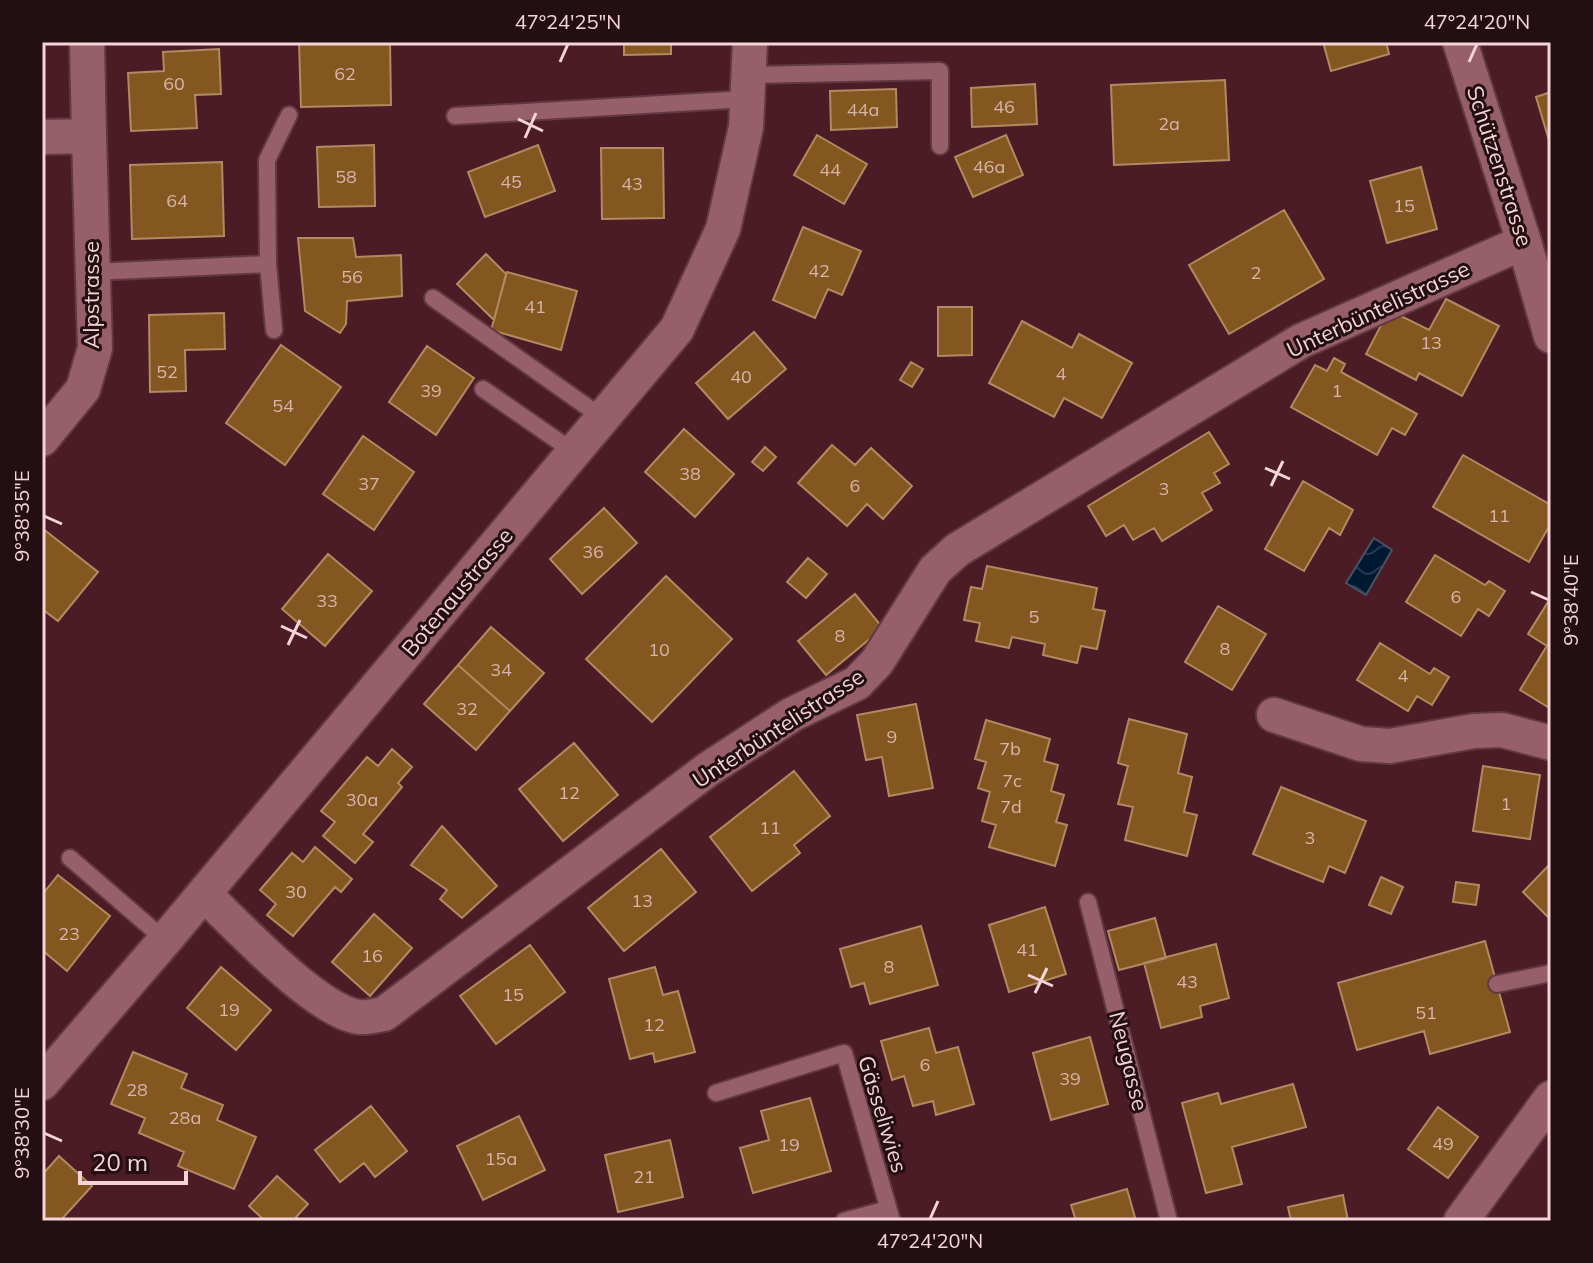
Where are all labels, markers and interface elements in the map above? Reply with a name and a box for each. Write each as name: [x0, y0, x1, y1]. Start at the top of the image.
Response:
text: 47°24'25"N: [515, 9, 621, 34]
text: 47°24'20"N: [1424, 9, 1530, 34]
house number: 62: [334, 62, 356, 85]
house number: 60: [163, 72, 185, 95]
street label: Schützenstrasse: [1461, 82, 1539, 250]
house number: 46: [993, 95, 1015, 118]
house number: 44a: [847, 98, 879, 121]
house number: 2a: [1158, 112, 1180, 135]
house number: 46a: [973, 155, 1005, 178]
house number: 44: [819, 158, 841, 181]
house number: 58: [335, 165, 357, 188]
house number: 45: [500, 170, 522, 193]
house number: 43: [621, 172, 643, 195]
house number: 64: [166, 189, 188, 212]
house number: 15: [1393, 194, 1415, 217]
street label: Alpstrasse: [77, 241, 105, 349]
street label: Unterbüntelistrasse: [1282, 254, 1474, 364]
house number: 42: [808, 259, 830, 282]
house number: 2: [1251, 261, 1261, 284]
house number: 56: [341, 265, 363, 288]
house number: 41: [524, 295, 546, 318]
house number: 13: [1420, 331, 1442, 354]
house number: 52: [156, 360, 178, 383]
house number: 4: [1056, 362, 1067, 385]
house number: 40: [730, 365, 752, 388]
house number: 39: [420, 379, 442, 402]
house number: 1: [1332, 379, 1342, 402]
house number: 54: [272, 394, 294, 417]
house number: 38: [679, 462, 701, 485]
text: 9°38'35"E: [9, 470, 34, 562]
house number: 37: [358, 472, 380, 495]
house number: 6: [850, 474, 860, 497]
house number: 3: [1159, 477, 1169, 500]
house number: 11: [1488, 504, 1510, 527]
street label: Botenaustrasse: [395, 522, 519, 662]
house number: 36: [582, 540, 604, 563]
text: 9°38'40"E: [1558, 554, 1583, 646]
house number: 6: [1451, 585, 1461, 608]
house number: 33: [316, 589, 338, 612]
house number: 5: [1029, 605, 1040, 628]
house number: 8: [835, 624, 845, 647]
house number: 8: [1220, 637, 1230, 660]
house number: 10: [648, 638, 670, 661]
house number: 34: [490, 658, 512, 681]
street label: Unterbüntelistrasse: [687, 662, 869, 794]
house number: 4: [1398, 664, 1409, 687]
house number: 32: [456, 697, 478, 720]
house number: 9: [887, 725, 897, 748]
house number: 7b: [999, 737, 1021, 760]
house number: 7c: [1002, 769, 1022, 792]
house number: 12: [558, 781, 580, 804]
house number: 30a: [346, 788, 378, 811]
house number: 1: [1501, 792, 1511, 815]
house number: 7d: [1000, 795, 1022, 818]
house number: 11: [759, 816, 781, 839]
house number: 3: [1305, 826, 1315, 849]
house number: 30: [285, 880, 307, 903]
house number: 13: [631, 889, 653, 912]
house number: 23: [58, 922, 80, 945]
house number: 41: [1016, 938, 1038, 961]
house number: 16: [361, 944, 383, 967]
house number: 8: [884, 955, 894, 978]
house number: 43: [1176, 970, 1198, 993]
house number: 15: [502, 983, 524, 1006]
house number: 19: [218, 998, 240, 1021]
house number: 51: [1415, 1001, 1437, 1024]
street label: Neugasse: [1103, 1008, 1155, 1114]
house number: 12: [643, 1013, 665, 1036]
street label: Gässeliwies: [852, 1052, 914, 1176]
house number: 6: [920, 1053, 930, 1076]
house number: 39: [1059, 1067, 1081, 1090]
house number: 28: [126, 1078, 148, 1101]
text: 9°38'30"E: [9, 1087, 34, 1179]
house number: 28a: [169, 1106, 201, 1129]
house number: 49: [1432, 1132, 1454, 1155]
house number: 19: [778, 1133, 800, 1156]
scale bar: [80, 1135, 186, 1185]
text: 20 m: [92, 1147, 148, 1177]
house number: 15a: [485, 1147, 517, 1170]
house number: 21: [633, 1165, 655, 1188]
text: 47°24'20"N: [877, 1228, 983, 1253]

